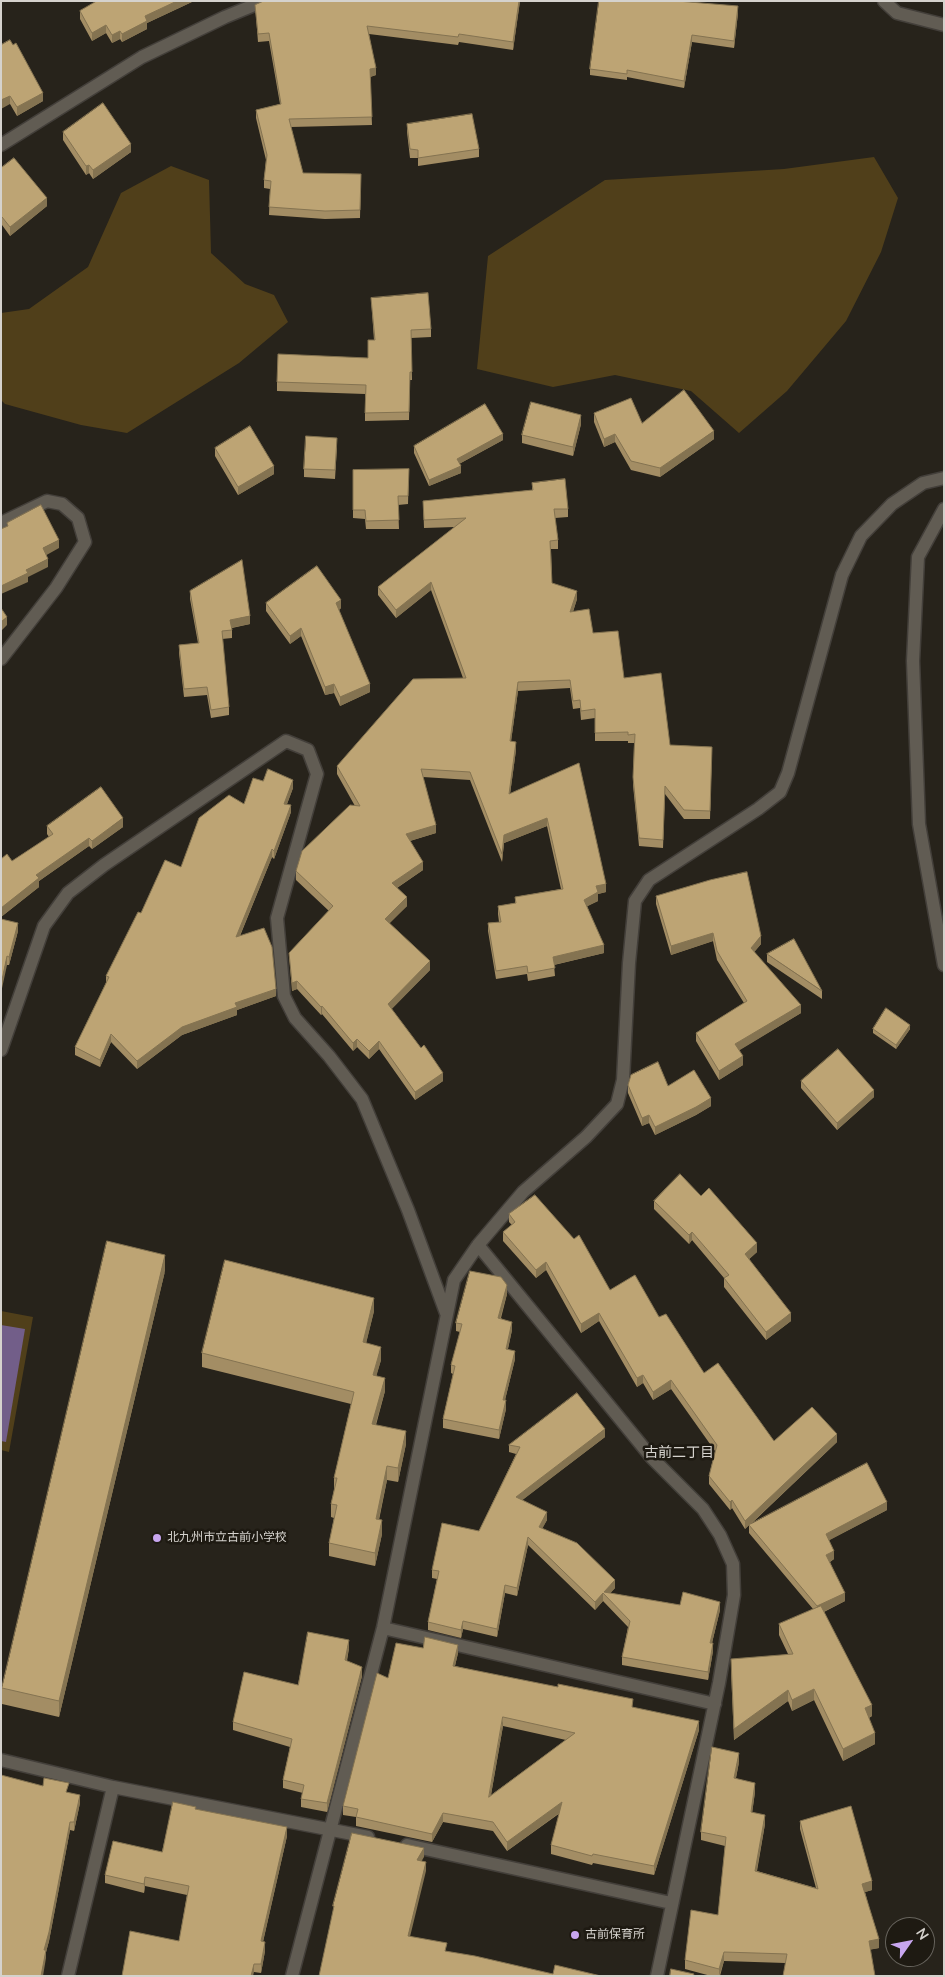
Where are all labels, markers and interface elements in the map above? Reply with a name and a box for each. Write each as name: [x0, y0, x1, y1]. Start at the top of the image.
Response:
district label: 古前二丁目: [644, 1446, 714, 1462]
place label: 北九州市立古前小学校: [167, 1531, 287, 1545]
marker: 北九州市立古前小学校: [151, 1532, 163, 1544]
north arrow: [885, 1917, 935, 1967]
text: N: [911, 1925, 933, 1944]
place label: 古前保育所: [585, 1928, 645, 1942]
marker: 古前保育所: [569, 1929, 581, 1941]

